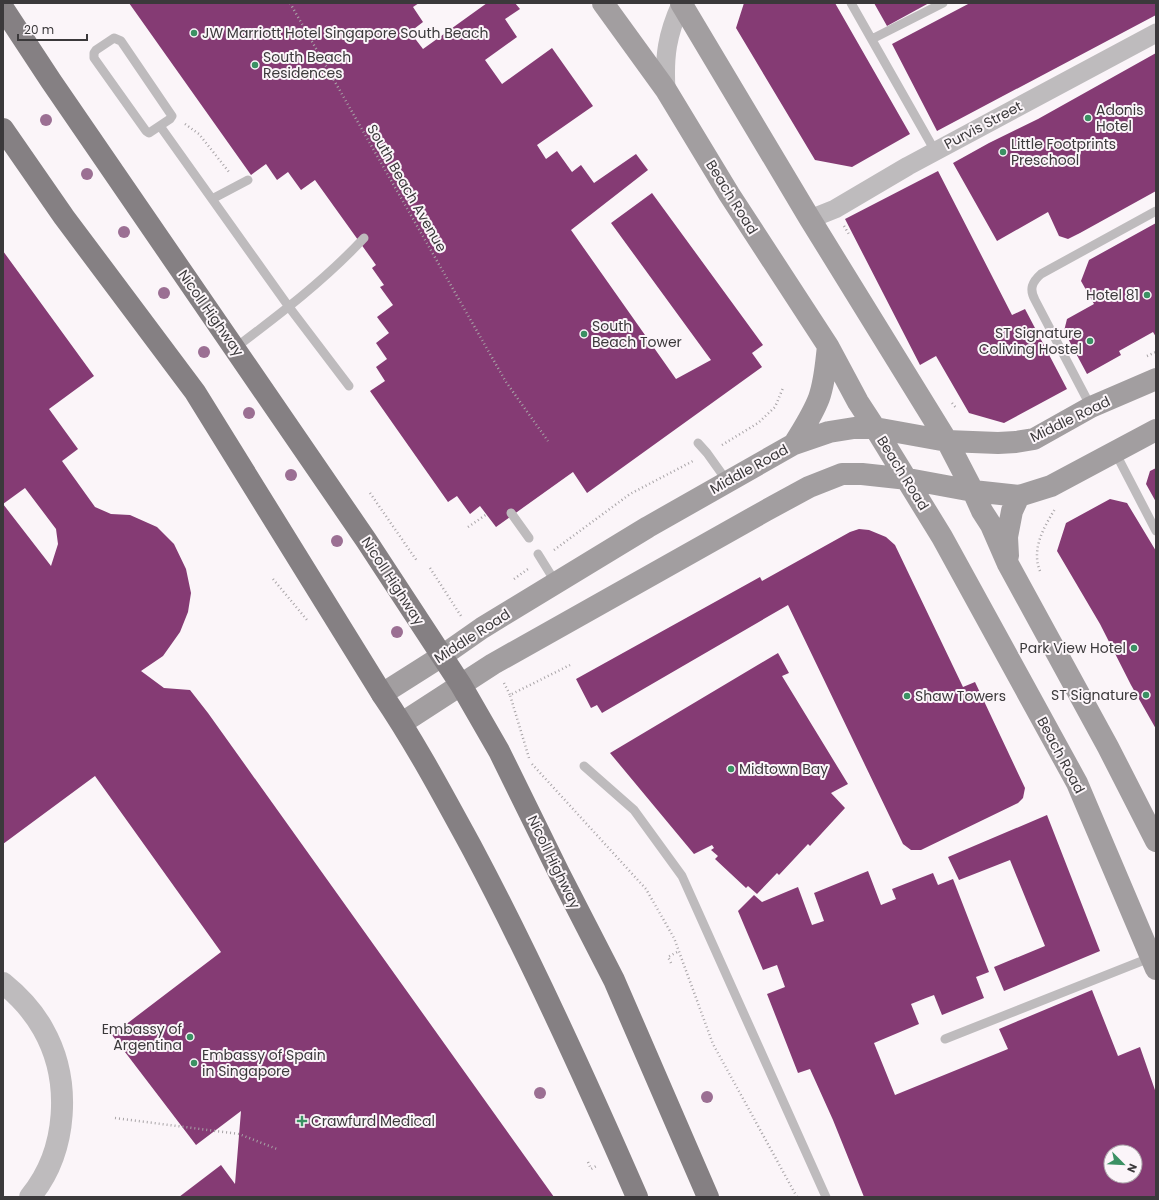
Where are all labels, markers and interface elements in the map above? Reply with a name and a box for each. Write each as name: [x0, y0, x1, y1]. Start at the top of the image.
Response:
scale bar: [18, 16, 87, 42]
text: 20 m: [24, 21, 54, 38]
place label: JW Marriott Hotel Singapore South Beach: [202, 23, 488, 43]
marker: JW Marriott Hotel Singapore South Beach: [189, 28, 199, 38]
place label: South Beach Residences: [263, 47, 351, 83]
marker: South Beach Residences: [250, 60, 260, 70]
street label: Purvis Street: [941, 96, 1025, 154]
place label: Adonis Hotel: [1096, 100, 1144, 136]
marker: Adonis Hotel: [1083, 113, 1093, 123]
street label: South Beach Avenue: [362, 120, 452, 256]
place label: Little Footprints Preschool: [1011, 134, 1116, 170]
marker: Little Footprints Preschool: [998, 147, 1008, 157]
street label: Beach Road: [701, 156, 763, 238]
street label: Nicoll Highway: [174, 266, 248, 361]
place label: Hotel 81: [1086, 285, 1139, 305]
marker: Hotel 81: [1142, 290, 1152, 300]
place label: South Beach Tower: [592, 316, 682, 352]
place label: ST Signature Coliving Hostel: [979, 323, 1082, 359]
marker: South Beach Tower: [579, 329, 589, 339]
marker: ST Signature Coliving Hostel: [1085, 336, 1095, 346]
street label: Middle Road: [1027, 391, 1113, 447]
street label: Beach Road: [872, 432, 934, 514]
street label: Middle Road: [706, 439, 792, 499]
street label: Nicoll Highway: [357, 533, 429, 629]
street label: Middle Road: [430, 604, 514, 668]
place label: Park View Hotel: [1020, 638, 1126, 658]
marker: Park View Hotel: [1129, 643, 1139, 653]
place label: ST Signature: [1051, 685, 1138, 705]
place label: Shaw Towers: [915, 686, 1006, 706]
marker: ST Signature: [1141, 690, 1151, 700]
marker: Shaw Towers: [902, 691, 912, 701]
street label: Beach Road: [1032, 713, 1090, 797]
place label: Midtown Bay: [739, 759, 828, 779]
marker: Midtown Bay: [726, 764, 736, 774]
street label: Nicoll Highway: [523, 812, 585, 912]
place label: Embassy of Argentina: [102, 1019, 182, 1055]
marker: Embassy of Argentina: [185, 1032, 195, 1042]
place label: Embassy of Spain in Singapore: [202, 1045, 326, 1081]
marker: Embassy of Spain in Singapore: [189, 1058, 199, 1068]
place label: Crawfurd Medical: [311, 1111, 435, 1131]
marker: Crawfurd Medical: [296, 1115, 308, 1127]
north arrow: [1103, 1144, 1143, 1184]
text: N: [1123, 1161, 1141, 1175]

